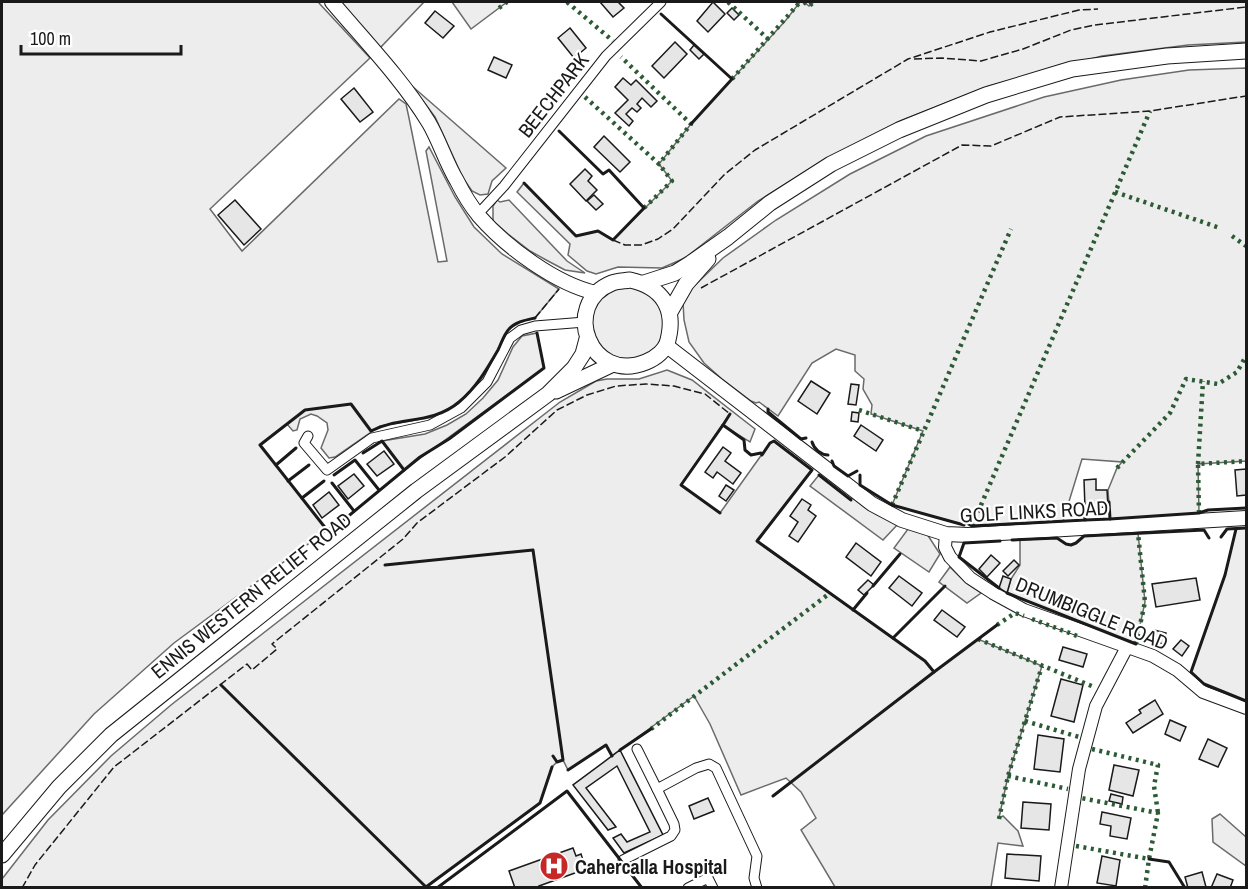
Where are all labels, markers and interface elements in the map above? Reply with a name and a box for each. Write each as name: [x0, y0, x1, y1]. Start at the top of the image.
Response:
scale bar: [21, 18, 182, 56]
text: 100 m: [30, 26, 71, 51]
street label: BEECHPARK: [512, 47, 594, 143]
street label: GOLF LINKS ROAD: [959, 494, 1109, 528]
street label: ENNIS WESTERN RELIEF ROAD: [145, 506, 357, 684]
street label: DRUMBIGGLE ROAD: [1012, 570, 1172, 656]
hospital icon: Cahercalla Hospital: [538, 850, 570, 882]
place label: Cahercalla Hospital: [575, 853, 727, 880]

